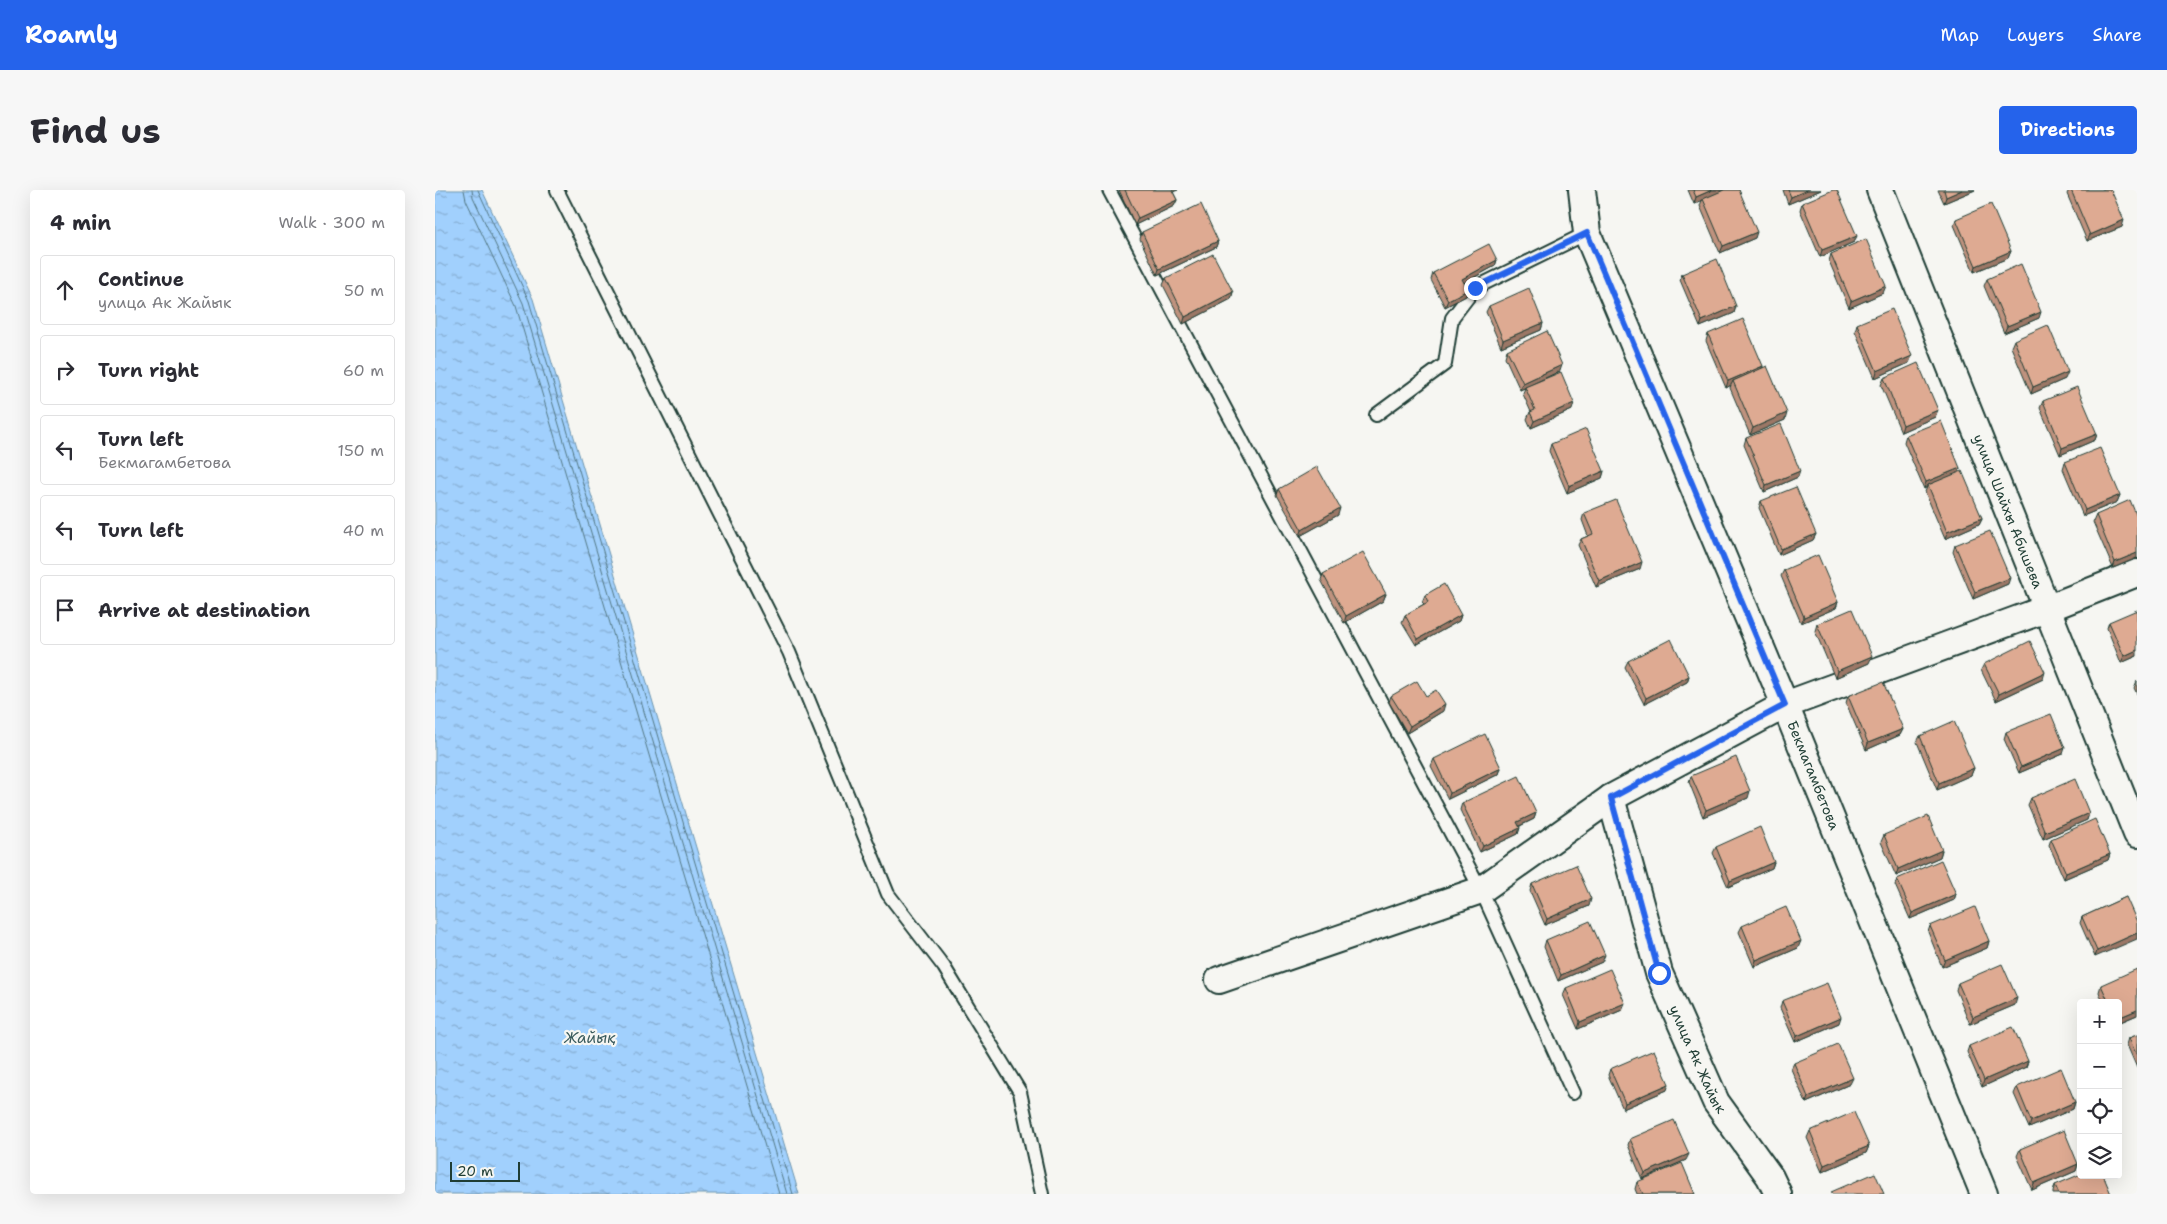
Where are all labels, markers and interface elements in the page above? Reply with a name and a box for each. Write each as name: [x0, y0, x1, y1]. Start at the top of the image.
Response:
text: Roamly: [25, 19, 118, 51]
text: Map: [1941, 23, 1979, 47]
text: Layers: [2007, 23, 2064, 47]
text: Share: [2092, 23, 2142, 47]
button: Directions: [1999, 106, 2137, 154]
text: Find us: [30, 107, 161, 154]
text: 4 min: [50, 209, 111, 237]
text: Walk · 300 m: [278, 212, 385, 233]
text: Continue: [98, 267, 184, 292]
icon: ahead: [51, 276, 79, 304]
route end: [1464, 277, 1487, 300]
text: 50 m: [344, 280, 384, 301]
text: улица Ак Жайык: [98, 292, 232, 313]
icon: right: [51, 356, 79, 384]
text: Turn right: [98, 358, 199, 383]
text: 60 m: [343, 360, 384, 381]
text: Turn left: [98, 427, 184, 452]
street label: улица Шайхы Абишева: [1969, 432, 2047, 591]
icon: left: [51, 436, 79, 464]
text: 150 m: [337, 440, 384, 461]
text: Бекмагамбетова: [98, 452, 231, 473]
icon: left: [51, 516, 79, 544]
text: Turn left: [98, 518, 184, 543]
text: 40 m: [342, 520, 384, 541]
icon: arrive: [51, 596, 79, 624]
text: Arrive at destination: [98, 598, 310, 623]
street label: Бекмагамбетова: [1783, 718, 1844, 833]
route start: [1648, 962, 1671, 985]
map controls: [2077, 999, 2122, 1179]
button: +: [2077, 999, 2122, 1044]
street label: улица Ак Жайык: [1665, 1002, 1731, 1117]
water label: Жайық: [563, 1028, 616, 1048]
button: −: [2077, 1044, 2122, 1089]
button: locate: [2077, 1089, 2122, 1134]
button: layers: [2077, 1134, 2122, 1179]
scale bar: [450, 1159, 520, 1182]
text: 20 m: [457, 1162, 493, 1180]

